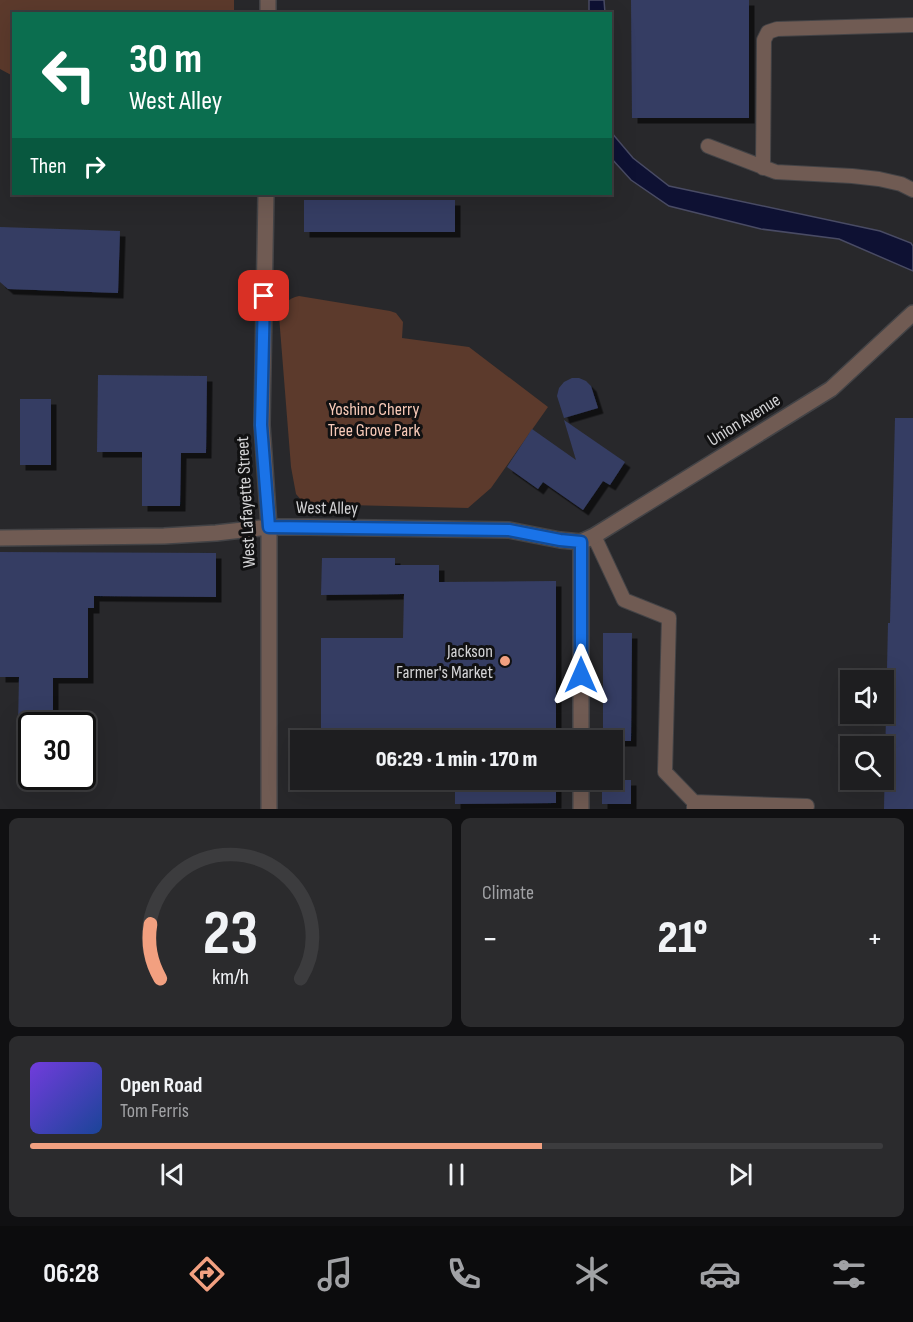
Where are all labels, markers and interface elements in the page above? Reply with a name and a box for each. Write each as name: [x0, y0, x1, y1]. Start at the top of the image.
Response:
text: 30 m: [129, 34, 202, 85]
icon: left: [30, 36, 108, 114]
text: West Alley: [129, 85, 222, 117]
icon: right: [78, 150, 111, 183]
text: Then: [30, 153, 66, 180]
pin: [238, 270, 289, 321]
icon: arrive: [247, 279, 280, 312]
street label: Union Avenue: [704, 389, 784, 451]
park label: Yoshino Cherry Tree Grove Park: [328, 399, 420, 441]
street label: West Lafayette Street: [232, 435, 260, 568]
street label: West Alley: [296, 497, 358, 519]
place label: Jackson Farmer's Market: [396, 641, 493, 683]
position arrow: [549, 643, 613, 707]
marker: Jackson Farmer's Market: [498, 654, 512, 668]
map controls: [840, 670, 894, 790]
button: sound: [840, 670, 894, 724]
speed limit sign: 30: [18, 712, 96, 790]
button: search: [840, 736, 894, 790]
text: 06:29 · 1 min · 170 m: [376, 746, 537, 773]
text: Climate: [482, 881, 534, 905]
text: 23: [203, 897, 258, 972]
text: 21°: [657, 911, 708, 966]
text: −: [482, 919, 498, 959]
text: +: [867, 919, 883, 959]
text: km/h: [212, 966, 249, 991]
text: Open Road: [120, 1072, 202, 1099]
text: Tom Ferris: [120, 1099, 189, 1123]
icon: previous: [156, 1158, 189, 1191]
icon: pause: [440, 1158, 473, 1191]
icon: next: [724, 1158, 757, 1191]
icon: directions: [186, 1253, 228, 1295]
icon: music: [314, 1253, 356, 1295]
icon: phone: [443, 1253, 485, 1295]
icon: climate: [571, 1253, 613, 1295]
icon: car: [699, 1253, 741, 1295]
icon: filters: [828, 1253, 870, 1295]
text: 06:28: [43, 1258, 99, 1290]

